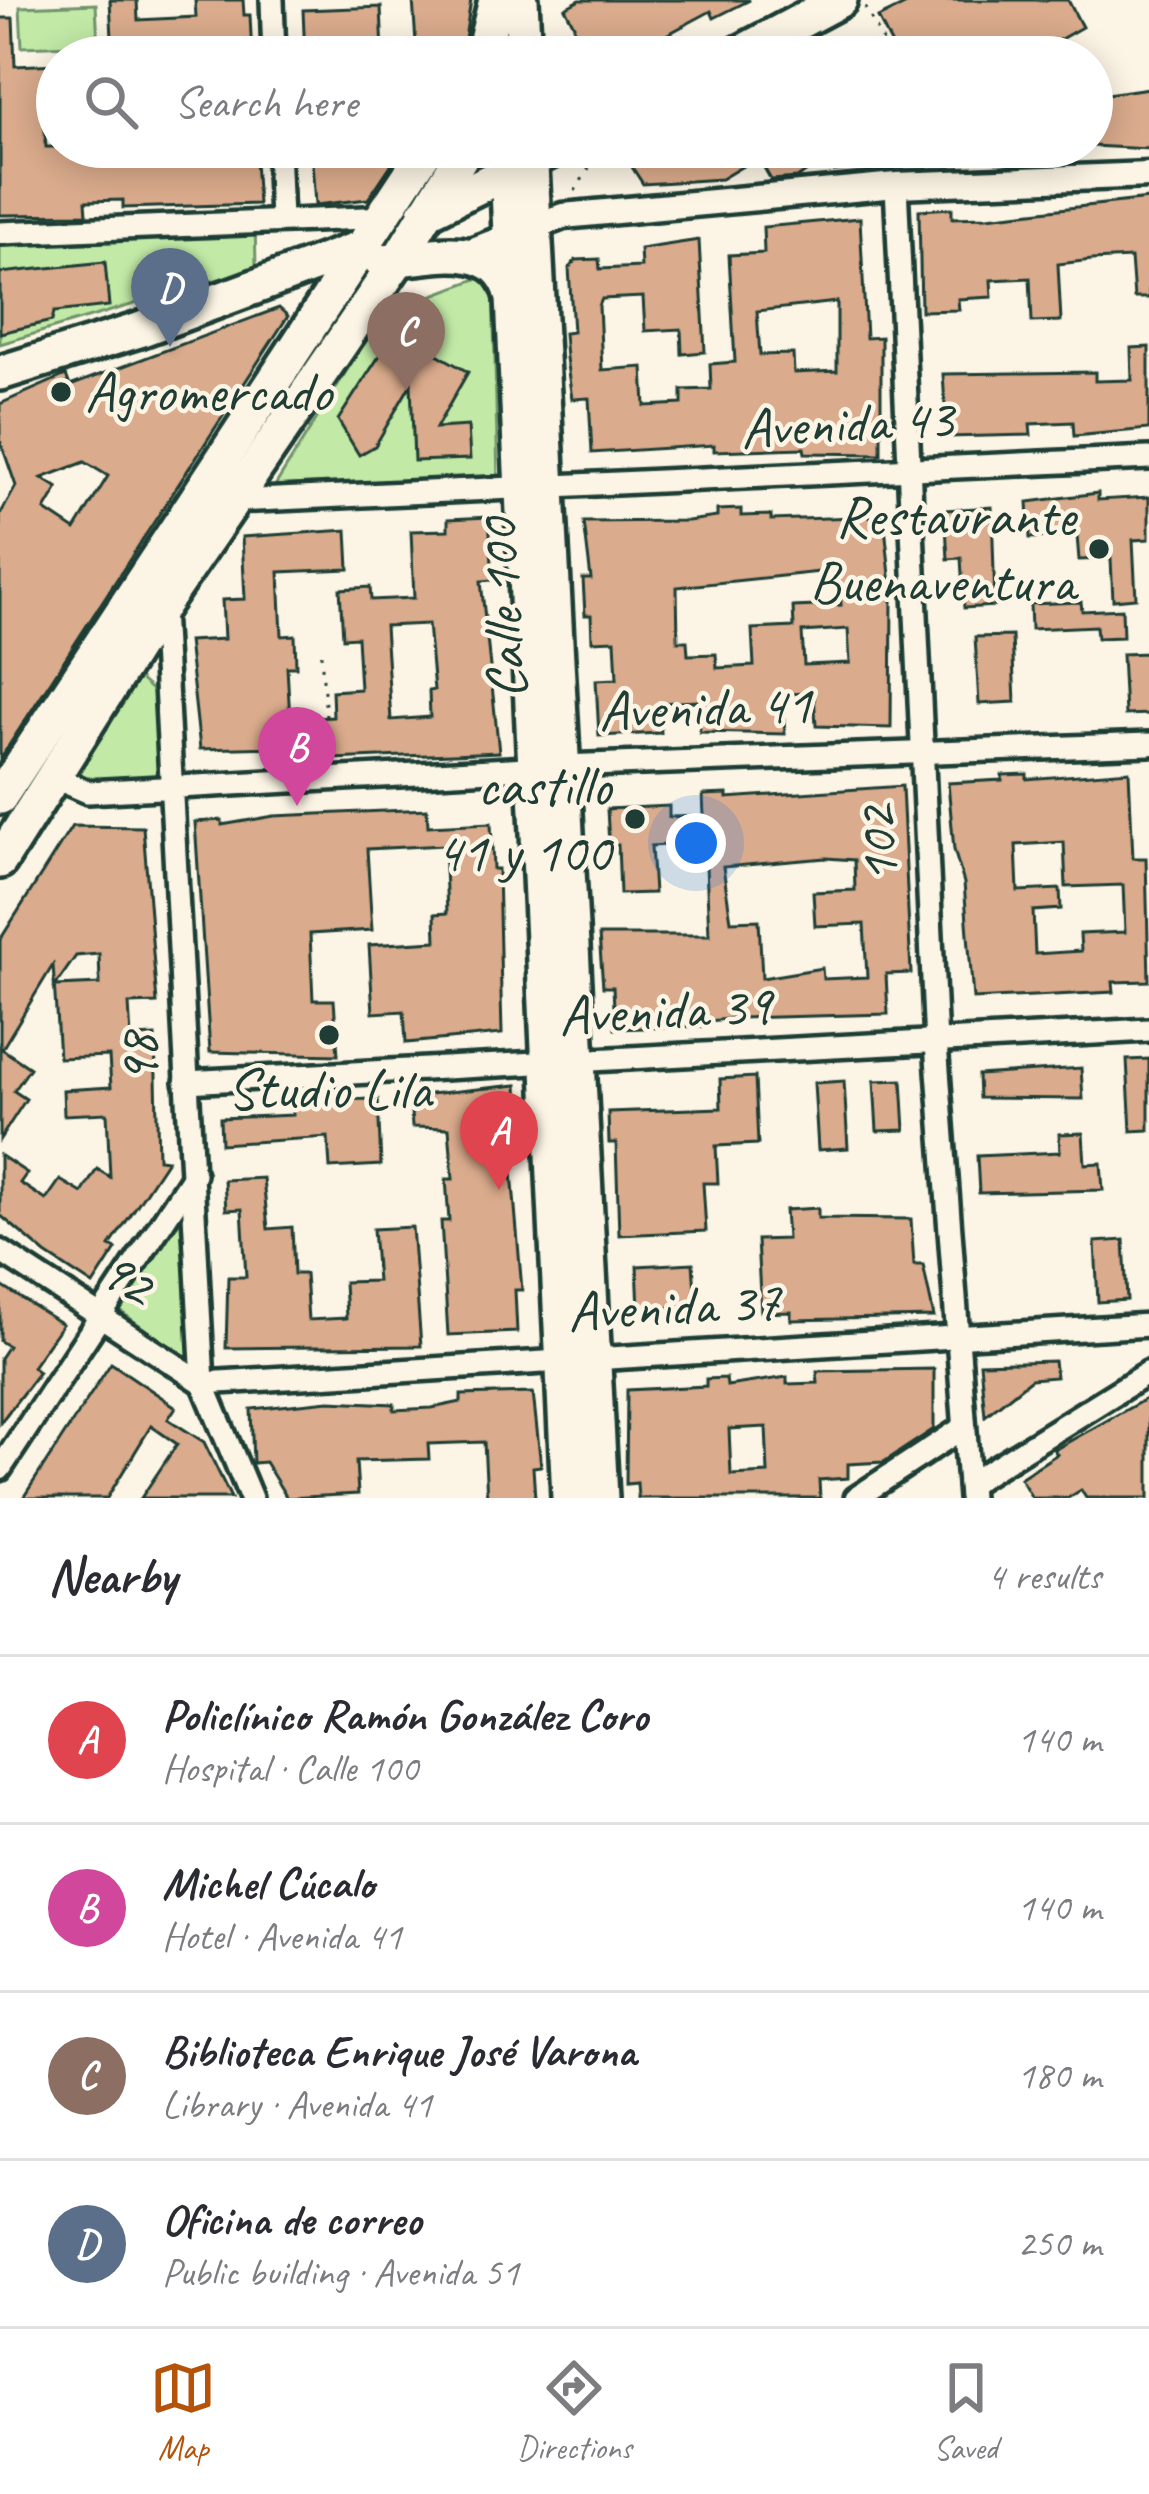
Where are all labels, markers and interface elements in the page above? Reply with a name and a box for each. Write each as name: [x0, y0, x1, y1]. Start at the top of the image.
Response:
search box: [36, 36, 1113, 168]
icon: search: [78, 69, 144, 135]
text: Search here: [174, 74, 357, 131]
pin: D: [131, 248, 209, 347]
pin: C: [367, 292, 445, 391]
place label: Agromercado: [85, 356, 334, 428]
marker: Agromercado: [48, 379, 74, 405]
street label: Avenida 43: [739, 381, 959, 465]
place label: Restaurante Buenaventura: [810, 480, 1080, 618]
street label: Calle 100: [461, 514, 543, 701]
marker: Restaurante Buenaventura: [1086, 536, 1112, 562]
street label: Avenida 41: [597, 667, 816, 747]
pin: B: [258, 707, 336, 806]
place label: castillo 41 y 100: [436, 750, 614, 888]
street label: 102: [839, 800, 915, 885]
marker: castillo 41 y 100: [622, 806, 648, 832]
your location: [666, 813, 726, 873]
street label: Avenida 39: [557, 968, 778, 1052]
marker: Studio Lila: [316, 1022, 342, 1048]
street label: 98: [100, 1026, 175, 1087]
place label: Studio Lila: [227, 1053, 434, 1125]
pin: A: [460, 1091, 538, 1190]
street label: 92: [86, 1233, 172, 1324]
street label: Avenida 37: [566, 1264, 786, 1348]
text: Nearby: [48, 1544, 176, 1608]
text: 4 results: [987, 1552, 1101, 1601]
text: Policlínico Ramón González Coro: [162, 1687, 648, 1744]
text: A: [77, 1715, 97, 1764]
text: 140 m: [1017, 1715, 1101, 1764]
text: Hospital · Calle 100: [162, 1744, 418, 1793]
text: Michel Cúcalo: [162, 1855, 374, 1912]
text: B: [77, 1883, 97, 1932]
text: 140 m: [1017, 1883, 1101, 1932]
text: Hotel · Avenida 41: [162, 1912, 402, 1961]
text: Biblioteca Enrique José Varona: [162, 2023, 636, 2080]
text: C: [78, 2051, 96, 2100]
text: 180 m: [1017, 2051, 1101, 2100]
text: Library · Avenida 41: [162, 2080, 432, 2129]
text: Oficina de correo: [162, 2191, 421, 2248]
text: D: [76, 2219, 98, 2268]
text: 250 m: [1017, 2219, 1101, 2268]
text: Public building · Avenida 51: [162, 2248, 519, 2297]
tab: Map: [150, 2355, 216, 2469]
tab: Directions: [517, 2355, 632, 2469]
tab: Saved: [933, 2355, 999, 2469]

